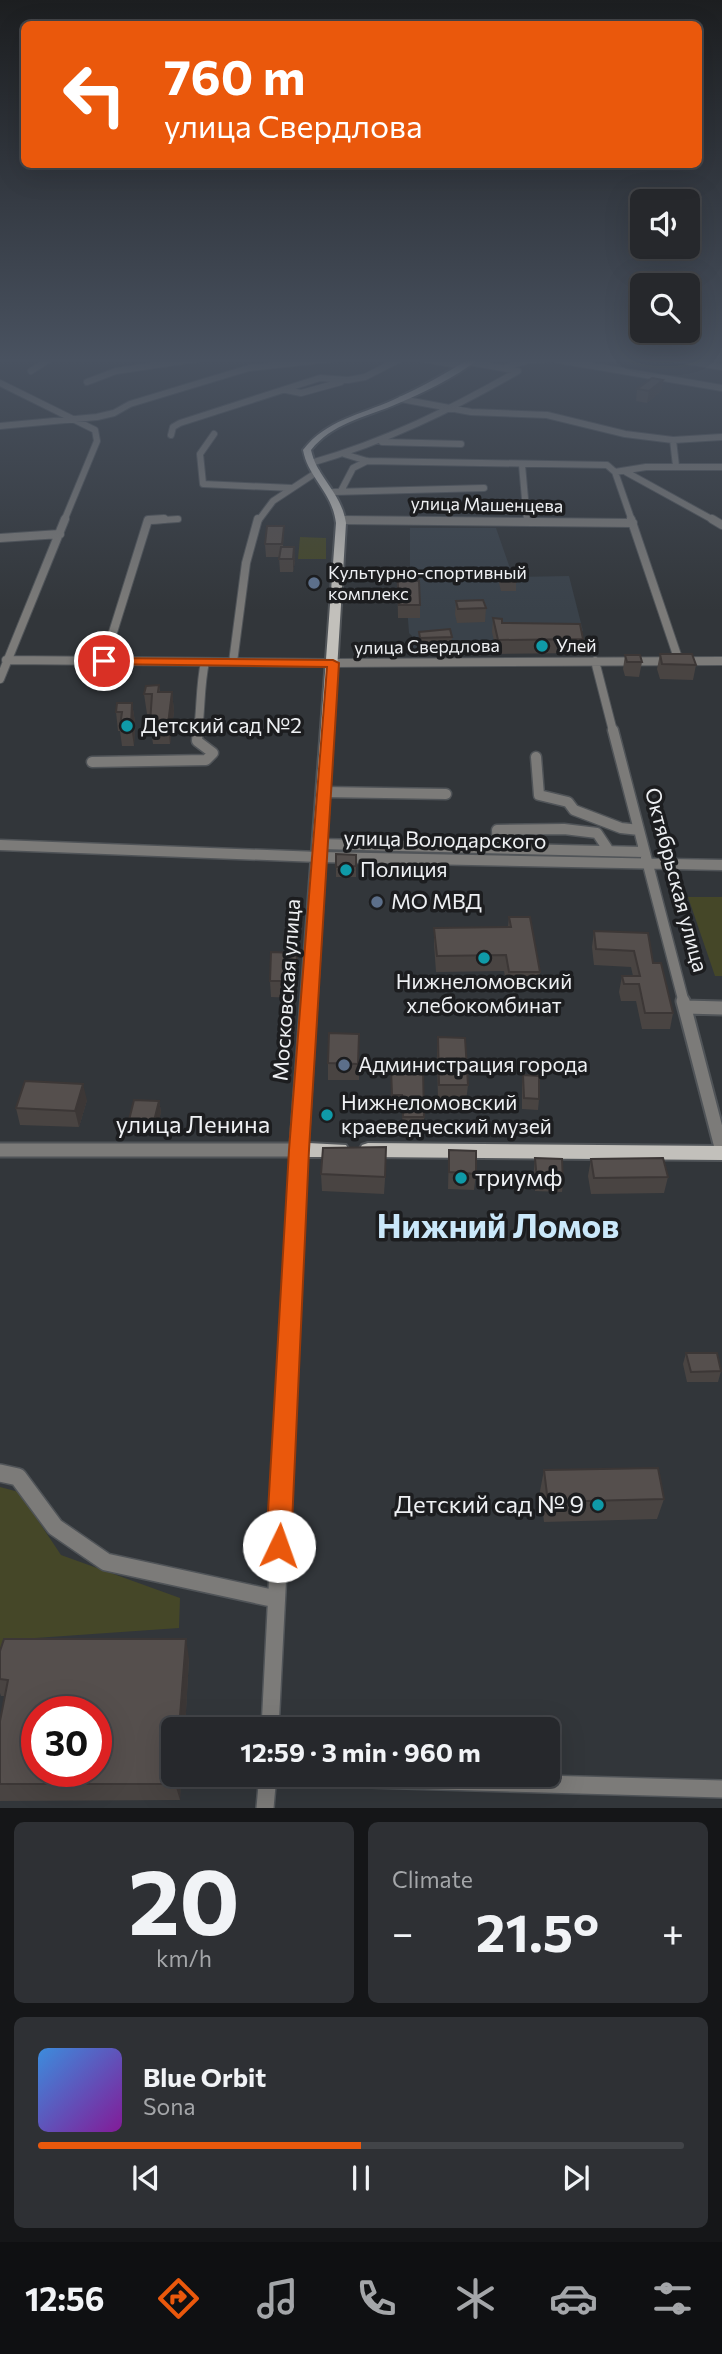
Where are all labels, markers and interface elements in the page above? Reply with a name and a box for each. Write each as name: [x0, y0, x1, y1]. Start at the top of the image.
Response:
text: 760 m: [164, 45, 306, 105]
icon: left: [49, 49, 140, 140]
text: улица Свердлова: [164, 105, 423, 145]
map controls: [630, 189, 700, 343]
button: sound: [630, 189, 700, 259]
button: search: [630, 273, 700, 343]
street label: улица Машенцева: [411, 492, 564, 516]
place label: Культурно-спортивный комплекс: [328, 561, 527, 604]
marker: Культурно-спортивный комплекс: [306, 575, 322, 591]
pin: [74, 631, 134, 691]
street label: улица Свердлова: [354, 634, 500, 658]
place label: Улей: [556, 634, 597, 656]
marker: Улей: [534, 638, 550, 654]
icon: arrive: [85, 642, 123, 680]
place label: Детский сад №2: [141, 712, 302, 737]
marker: Детский сад №2: [119, 718, 135, 734]
street label: Октябрьская улица: [641, 785, 714, 975]
street label: улица Володарского: [343, 824, 547, 853]
place label: Полиция: [360, 856, 448, 881]
marker: Полиция: [338, 862, 354, 878]
place label: МО МВД: [391, 888, 482, 913]
marker: МО МВД: [369, 894, 385, 910]
street label: Московская улица: [267, 898, 304, 1082]
marker: Нижнеломовский хлебокомбинат: [476, 950, 492, 966]
place label: Нижнеломовский хлебокомбинат: [396, 968, 572, 1017]
place label: Администрация города: [358, 1051, 588, 1076]
marker: Администрация города: [336, 1057, 352, 1073]
place label: Нижнеломовский краеведческий музей: [341, 1089, 552, 1138]
marker: Нижнеломовский краеведческий музей: [319, 1107, 335, 1123]
street label: улица Ленина: [116, 1109, 270, 1138]
place label: триумф: [475, 1162, 562, 1191]
marker: триумф: [453, 1170, 469, 1186]
district label: Нижний Ломов: [377, 1204, 619, 1245]
place label: Детский сад № 9: [394, 1489, 584, 1518]
marker: Детский сад № 9: [590, 1497, 606, 1513]
position arrow: [242, 1509, 316, 1583]
speed limit sign: 30: [21, 1696, 112, 1787]
text: 12:59 · 3 min · 960 m: [240, 1736, 481, 1767]
text: 20: [128, 1842, 240, 1954]
text: Climate: [392, 1865, 473, 1893]
text: 21.5°: [476, 1899, 599, 1963]
text: −: [392, 1908, 414, 1955]
text: +: [662, 1908, 684, 1955]
text: km/h: [156, 1944, 212, 1972]
text: Blue Orbit: [143, 2061, 266, 2092]
text: Sona: [143, 2092, 195, 2120]
icon: previous: [127, 2159, 165, 2197]
icon: pause: [342, 2159, 380, 2197]
icon: next: [557, 2159, 595, 2197]
icon: directions: [154, 2274, 203, 2323]
icon: music: [253, 2274, 302, 2323]
icon: phone: [352, 2274, 401, 2323]
icon: climate: [451, 2274, 500, 2323]
icon: car: [549, 2274, 598, 2323]
icon: filters: [648, 2274, 697, 2323]
text: 12:56: [25, 2278, 104, 2318]

